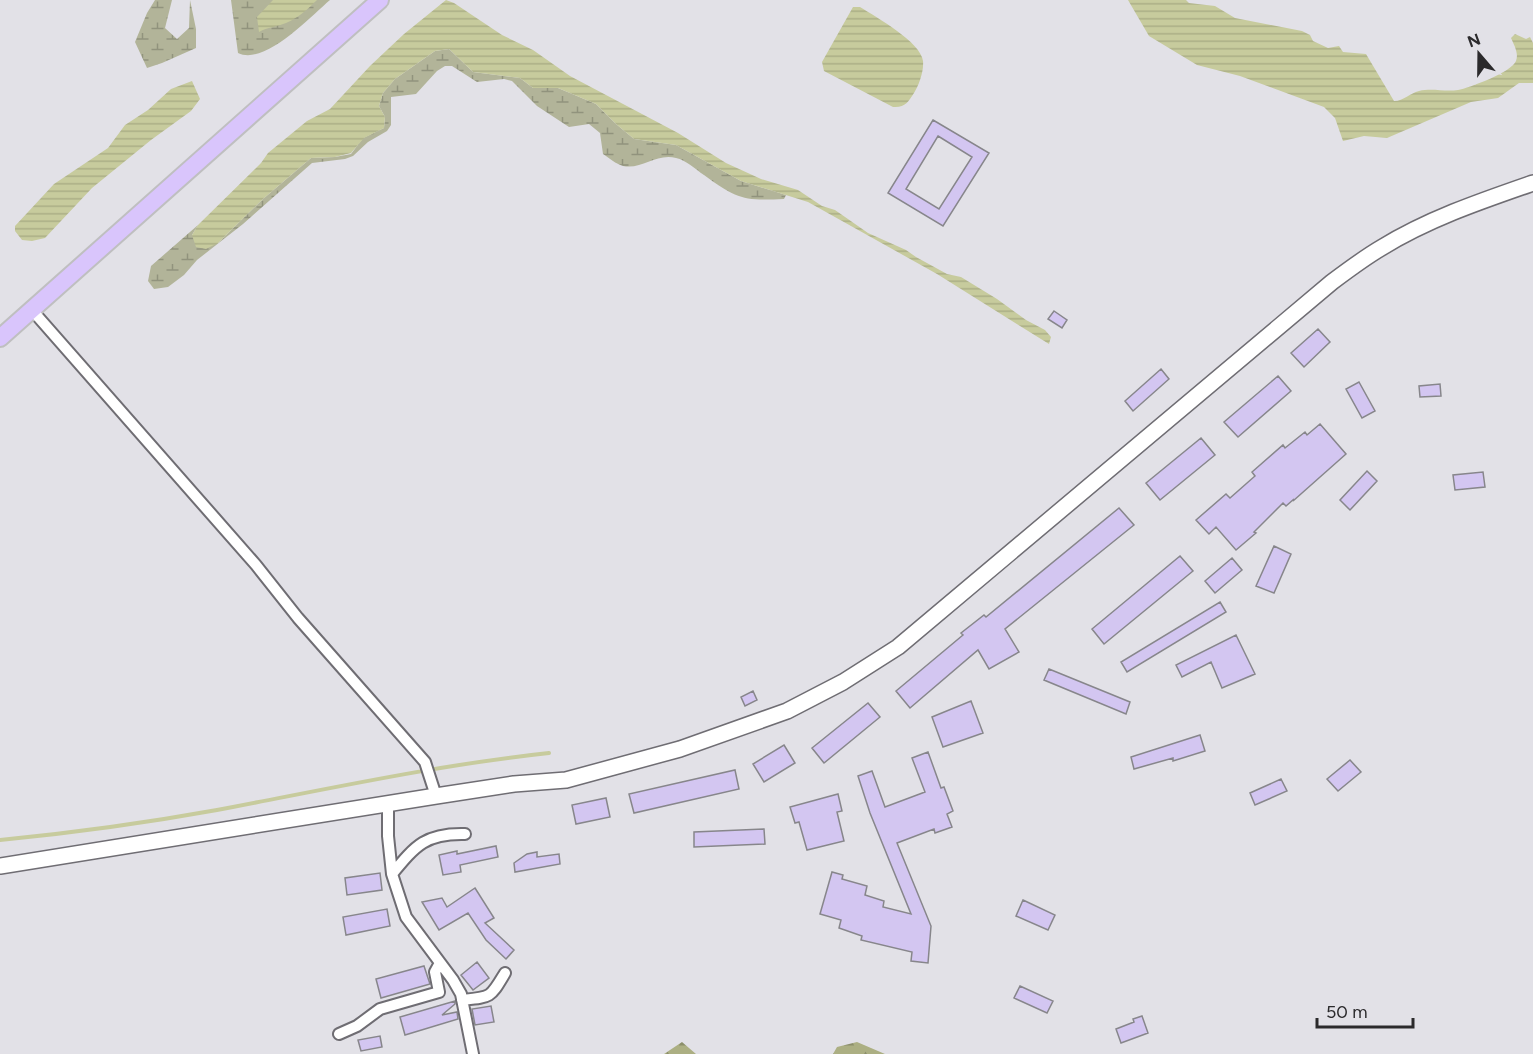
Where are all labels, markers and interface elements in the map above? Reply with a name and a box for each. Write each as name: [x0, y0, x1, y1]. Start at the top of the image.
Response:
north arrow: [1449, 24, 1509, 84]
text: N: [1465, 29, 1483, 51]
scale bar: [1317, 991, 1413, 1029]
text: 50 m: [1326, 1001, 1368, 1023]

